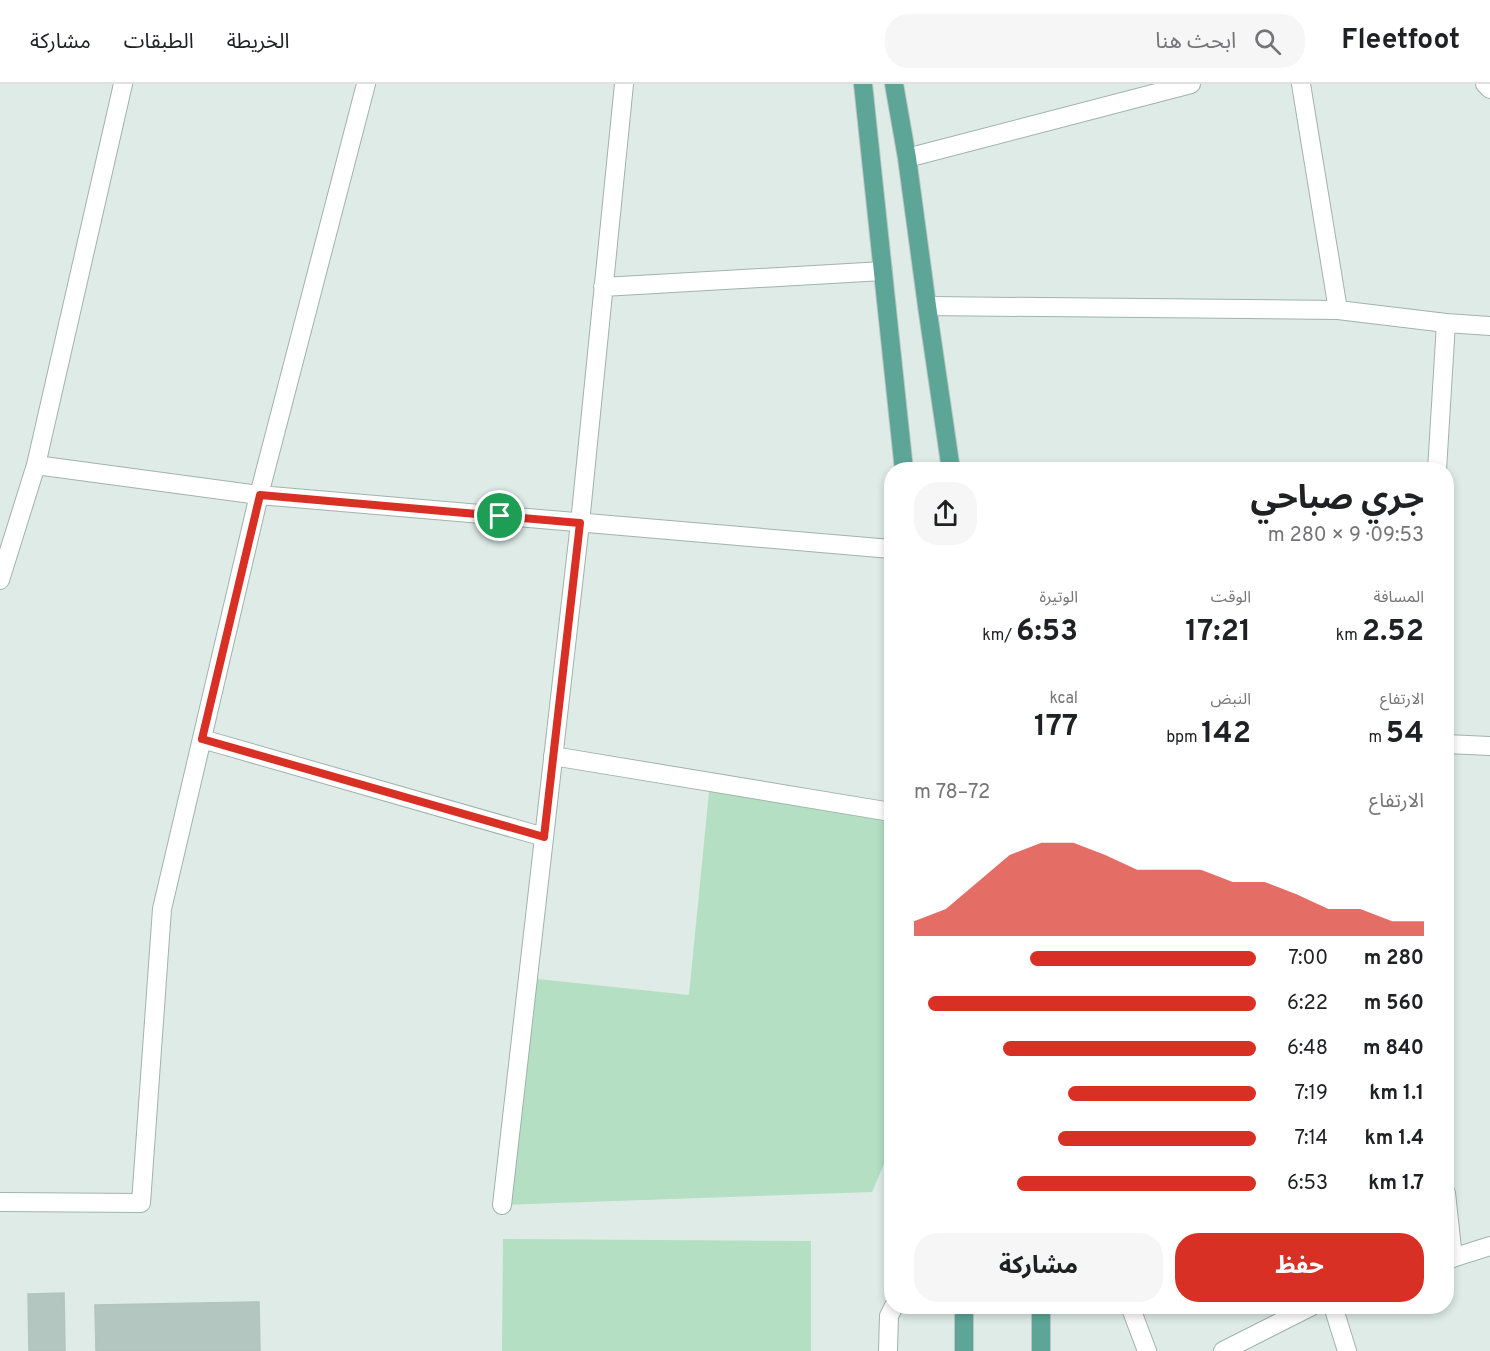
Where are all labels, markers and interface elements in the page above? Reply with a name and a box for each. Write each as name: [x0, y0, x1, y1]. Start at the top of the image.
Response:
search box: [885, 14, 1305, 68]
text: Fleetfoot: [1341, 23, 1460, 59]
icon: search: [1251, 25, 1284, 58]
text: مشاركة: [30, 29, 91, 56]
text: الطبقات: [124, 29, 194, 56]
text: الخريطة: [227, 29, 290, 56]
text: ابحث هنا: [1155, 29, 1236, 56]
text: جري صباحي: [1251, 479, 1424, 521]
button: share: [914, 482, 977, 545]
pin: [474, 490, 525, 541]
icon: arrive: [483, 499, 516, 532]
text: 09:53 · 9 × 280 m: [1268, 523, 1424, 549]
text: الوتيرة: [1040, 588, 1078, 608]
text: الوقت: [1211, 588, 1251, 608]
text: المسافة: [1374, 588, 1424, 608]
text: 6:53: [1016, 614, 1078, 651]
text: 17:21: [1185, 614, 1251, 651]
text: 2.52: [1362, 614, 1424, 651]
text: /km: [982, 626, 1016, 646]
text: km: [1336, 626, 1362, 646]
text: kcal: [1050, 689, 1078, 709]
text: النبض: [1210, 690, 1251, 710]
text: الارتفاع: [1380, 690, 1424, 710]
text: 177: [1034, 709, 1078, 746]
text: 142: [1201, 716, 1251, 753]
text: 54: [1386, 716, 1424, 753]
text: bpm: [1166, 728, 1201, 748]
text: m: [1368, 728, 1386, 748]
text: 72–78 m: [914, 780, 990, 806]
text: الارتفاع: [1369, 789, 1424, 815]
text: 7:00: [1288, 946, 1328, 972]
text: 280 m: [1364, 946, 1424, 972]
text: 6:22: [1287, 991, 1328, 1017]
text: 560 m: [1364, 991, 1424, 1017]
text: 6:48: [1287, 1036, 1328, 1062]
text: 840 m: [1363, 1036, 1424, 1062]
text: 7:19: [1294, 1081, 1328, 1107]
text: 1.1 km: [1369, 1081, 1424, 1107]
text: 7:14: [1294, 1126, 1328, 1152]
text: 1.4 km: [1364, 1126, 1424, 1152]
text: 6:53: [1287, 1171, 1328, 1197]
text: 1.7 km: [1368, 1171, 1424, 1197]
button: مشاركة: [914, 1233, 1163, 1302]
button: حفظ: [1175, 1233, 1424, 1302]

